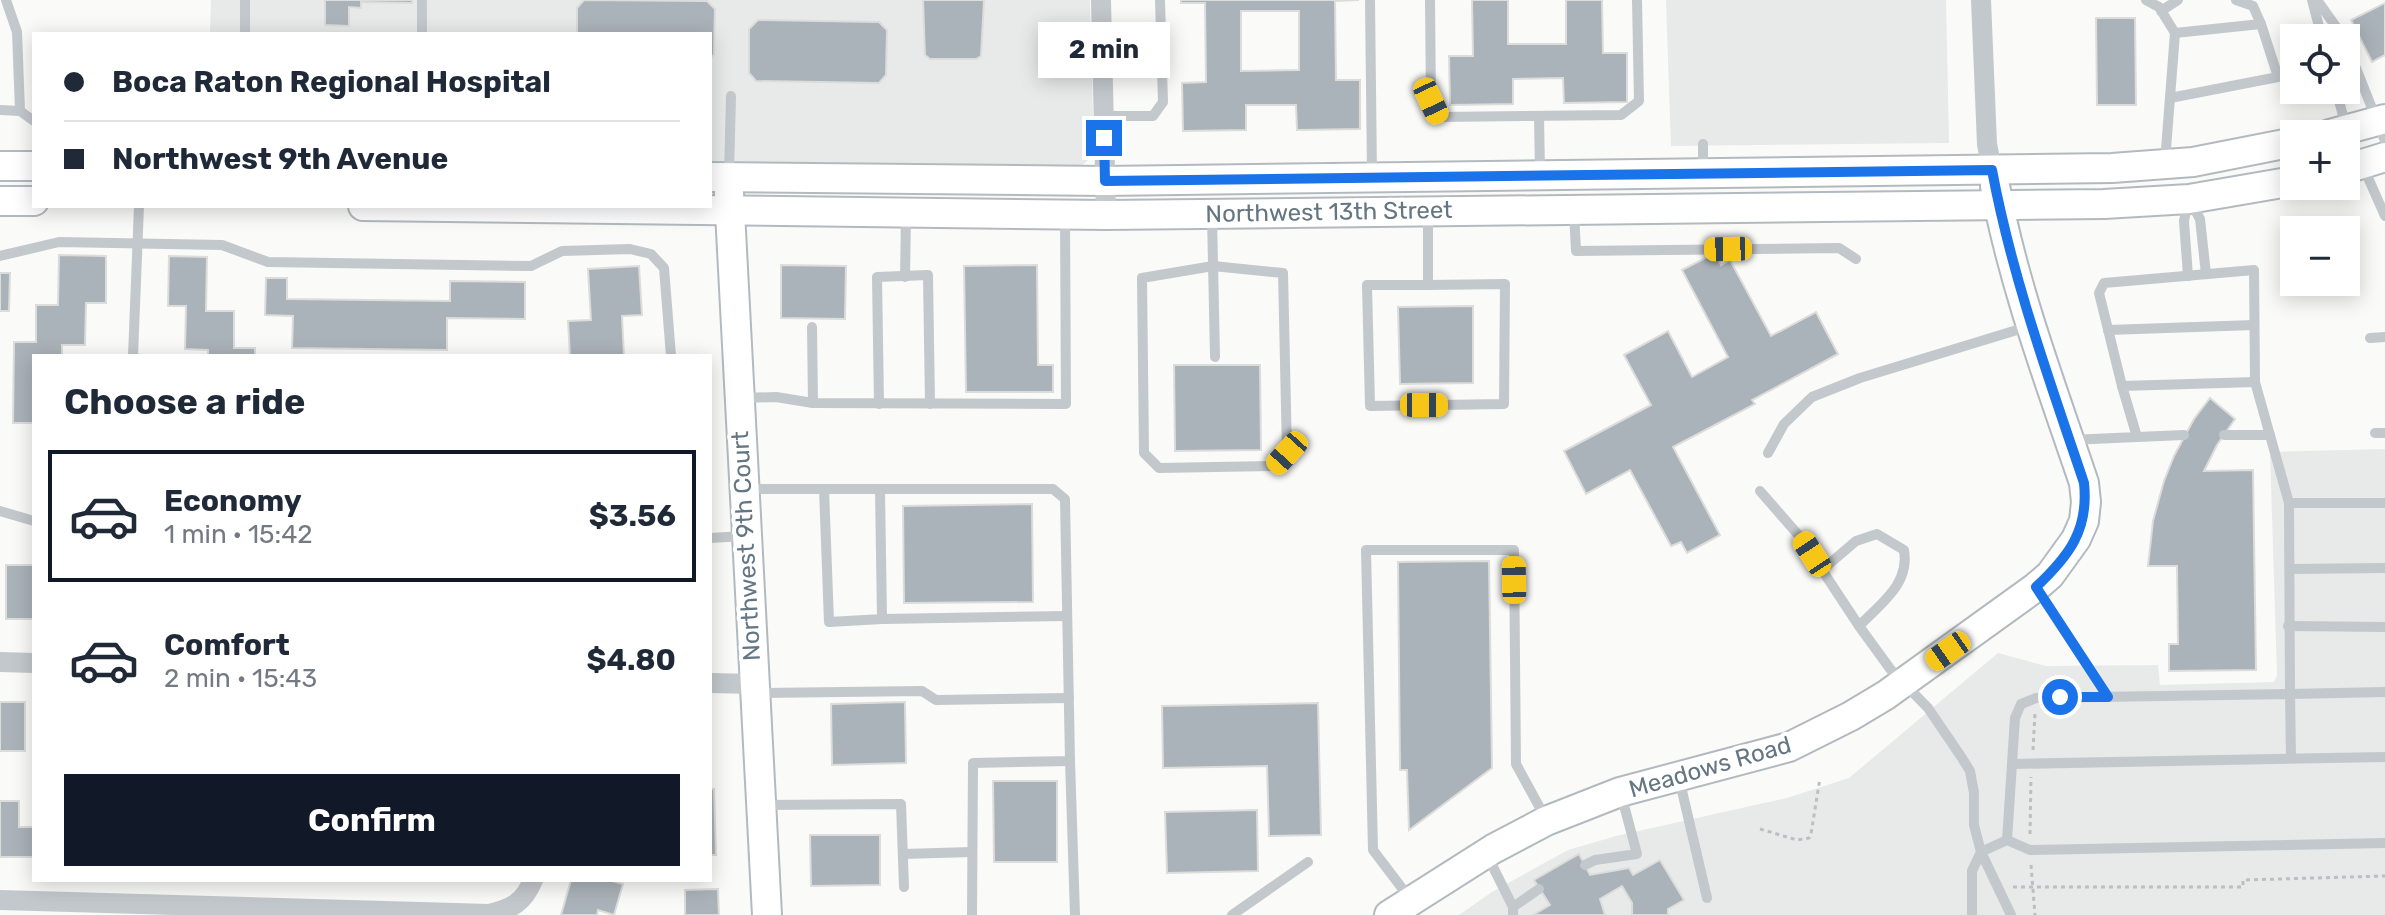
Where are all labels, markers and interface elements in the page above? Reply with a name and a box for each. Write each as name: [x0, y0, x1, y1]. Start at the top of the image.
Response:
callout: 2 min: [1038, 22, 1170, 78]
map controls: [2280, 24, 2360, 296]
button: locate: [2280, 24, 2360, 104]
text: 2 min: [1069, 34, 1139, 65]
text: Boca Raton Regional Hospital: [112, 64, 551, 100]
car: [1410, 74, 1452, 128]
route end: [1086, 120, 1122, 156]
button: +: [2280, 120, 2360, 200]
text: Northwest 9th Avenue: [112, 141, 448, 177]
street label: Northwest 13th Street: [1205, 196, 1453, 228]
button: −: [2280, 216, 2360, 296]
car: [1704, 237, 1752, 261]
text: Choose a ride: [64, 380, 305, 423]
car: [1400, 393, 1448, 417]
car: [1262, 427, 1312, 479]
street label: Northwest 9th Court: [726, 430, 766, 662]
icon: car: [68, 480, 140, 552]
text: Economy: [164, 483, 302, 519]
text: $3.56: [589, 498, 676, 534]
text: 1 min · 15:42: [164, 519, 313, 550]
car: [1789, 527, 1835, 581]
car: [1502, 556, 1526, 604]
icon: car: [68, 624, 140, 696]
text: Comfort: [164, 627, 290, 663]
car: [1921, 627, 1975, 675]
text: $4.80: [587, 642, 676, 678]
text: 2 min · 15:43: [164, 663, 317, 694]
route start: [2042, 679, 2078, 715]
street label: Meadows Road: [1626, 730, 1794, 804]
button: Confirm: [64, 774, 680, 866]

